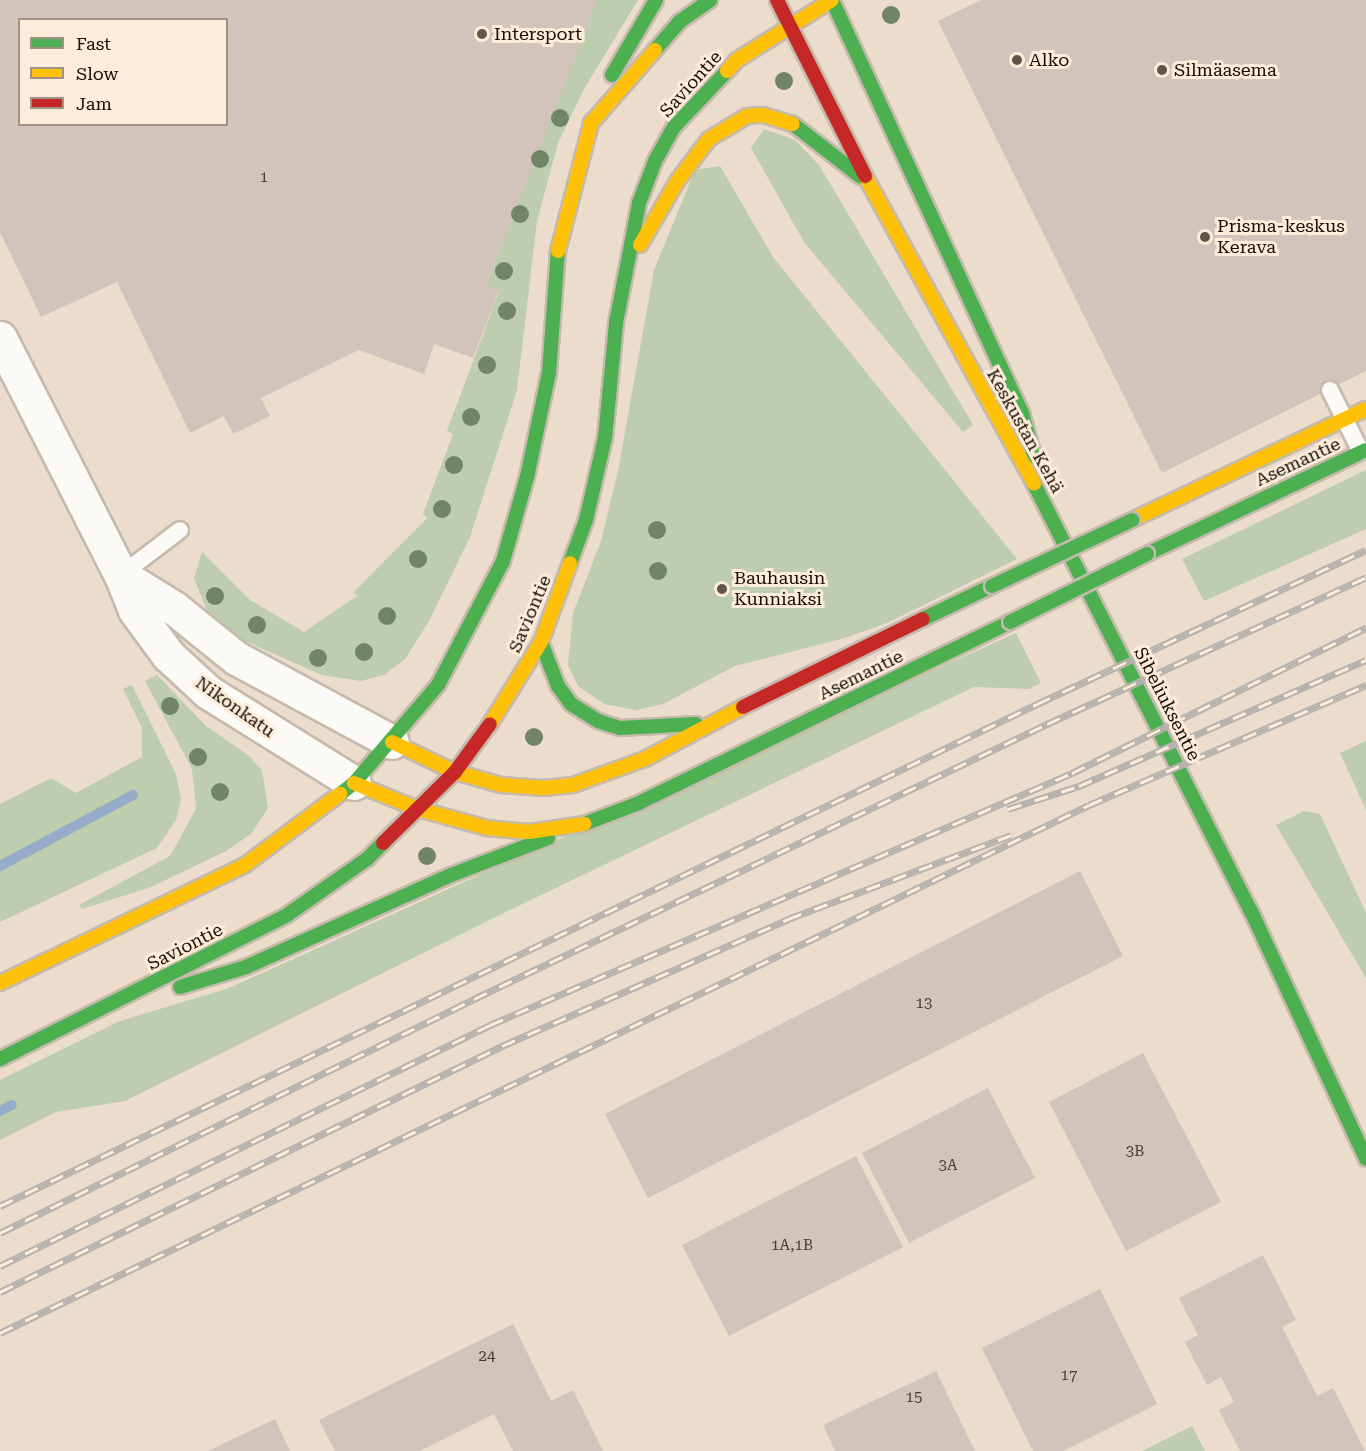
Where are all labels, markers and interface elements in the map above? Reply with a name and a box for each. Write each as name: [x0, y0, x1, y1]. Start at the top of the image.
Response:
legend: [18, 18, 228, 126]
place label: Intersport: [494, 23, 582, 45]
marker: Intersport: [475, 27, 489, 41]
text: Fast: [76, 33, 111, 54]
street label: Saviontie: [656, 46, 726, 122]
place label: Alko: [1029, 49, 1069, 71]
marker: Alko: [1010, 53, 1024, 67]
place label: Silmäasema: [1174, 59, 1277, 81]
text: Slow: [76, 63, 118, 84]
marker: Silmäasema: [1155, 63, 1169, 77]
text: Jam: [76, 93, 112, 114]
house number: 1: [260, 169, 268, 187]
place label: Prisma-keskus Kerava: [1217, 216, 1345, 258]
marker: Prisma-keskus Kerava: [1198, 230, 1212, 244]
street label: Keskustan Kehä: [982, 365, 1068, 497]
street label: Asemantie: [1252, 433, 1344, 491]
place label: Bauhausin Kunniaksi: [734, 568, 825, 610]
street label: Saviontie: [504, 572, 556, 656]
marker: Bauhausin Kunniaksi: [715, 582, 729, 596]
street label: Sibeliuksentie: [1129, 644, 1205, 764]
street label: Asemantie: [815, 645, 907, 705]
street label: Nikonkatu: [191, 672, 279, 742]
street label: Saviontie: [144, 919, 226, 975]
house number: 13: [916, 995, 932, 1013]
house number: 3B: [1126, 1143, 1144, 1161]
house number: 3A: [939, 1157, 957, 1175]
house number: 1A,1B: [771, 1237, 813, 1255]
house number: 24: [479, 1348, 495, 1366]
house number: 17: [1061, 1367, 1077, 1385]
house number: 15: [906, 1389, 922, 1407]

